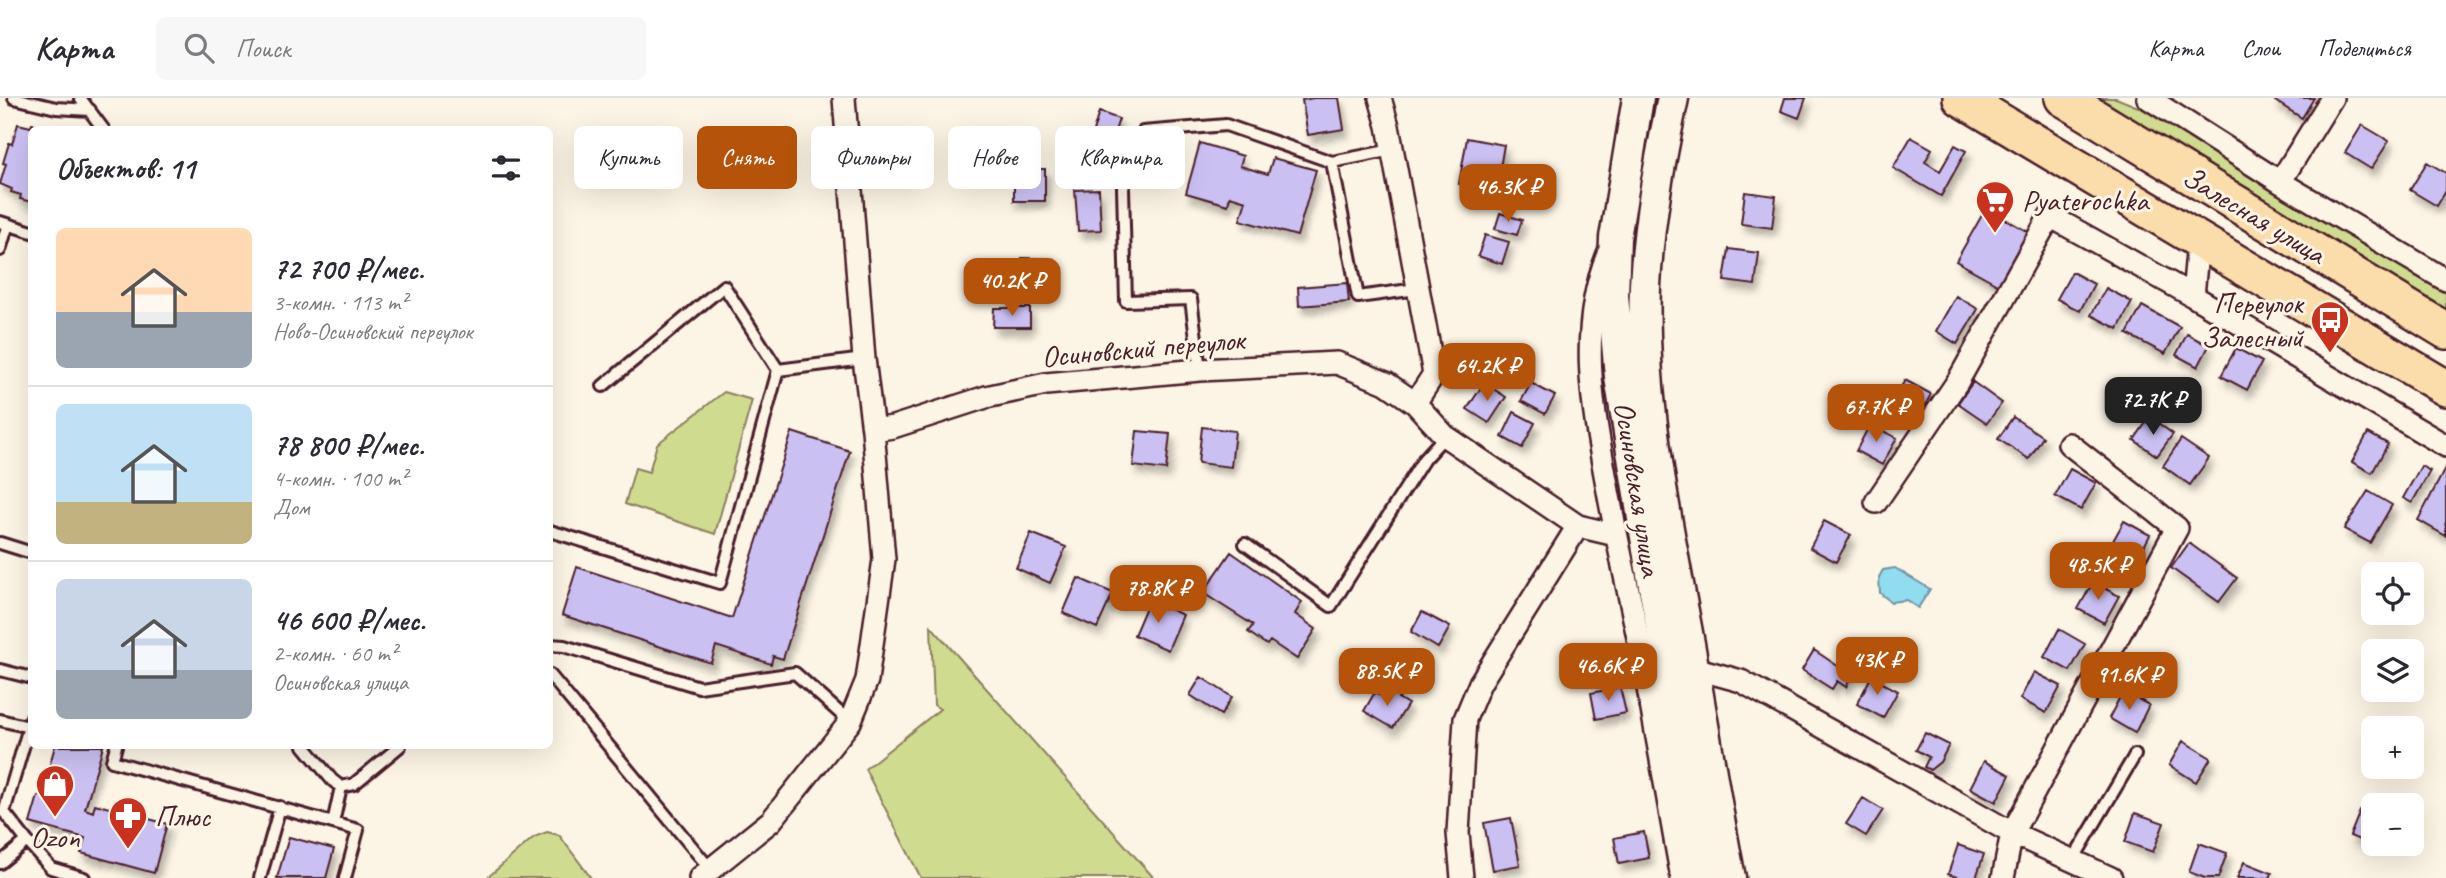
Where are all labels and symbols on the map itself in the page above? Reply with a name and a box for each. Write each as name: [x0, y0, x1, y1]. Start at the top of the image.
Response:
street label: Залесная улица: [2176, 157, 2334, 274]
pin: 46.3K ₽: [1443, 164, 1573, 224]
supermarket icon: Pyaterochka: [1974, 179, 2016, 234]
place label: Pyaterochka: [2022, 181, 2150, 219]
pin: 40.2K ₽: [947, 258, 1077, 318]
place label: Переулок Залесный: [2201, 284, 2305, 356]
bus stop icon: Переулок Залесный: [2309, 299, 2351, 354]
street label: Осиновский переулок: [1040, 320, 1249, 376]
pin: 64.2K ₽: [1422, 344, 1552, 403]
pin: 72.7K ₽: [2088, 378, 2218, 437]
pin: 67.7K ₽: [1811, 384, 1941, 444]
street label: Осиновская улица: [1605, 399, 1671, 581]
pin: 48.5K ₽: [2033, 542, 2163, 602]
pin: 78.8K ₽: [1093, 566, 1223, 625]
pin: 43K ₽: [1828, 638, 1926, 697]
pin: 46.6K ₽: [1543, 644, 1673, 703]
pin: 88.5K ₽: [1322, 648, 1452, 708]
pin: 91.6K ₽: [2064, 652, 2194, 712]
shop icon: Ozon: [34, 763, 76, 818]
pharmacy icon: Плюс: [107, 795, 149, 850]
place label: Плюс: [155, 797, 212, 835]
place label: Ozon: [30, 818, 80, 856]

